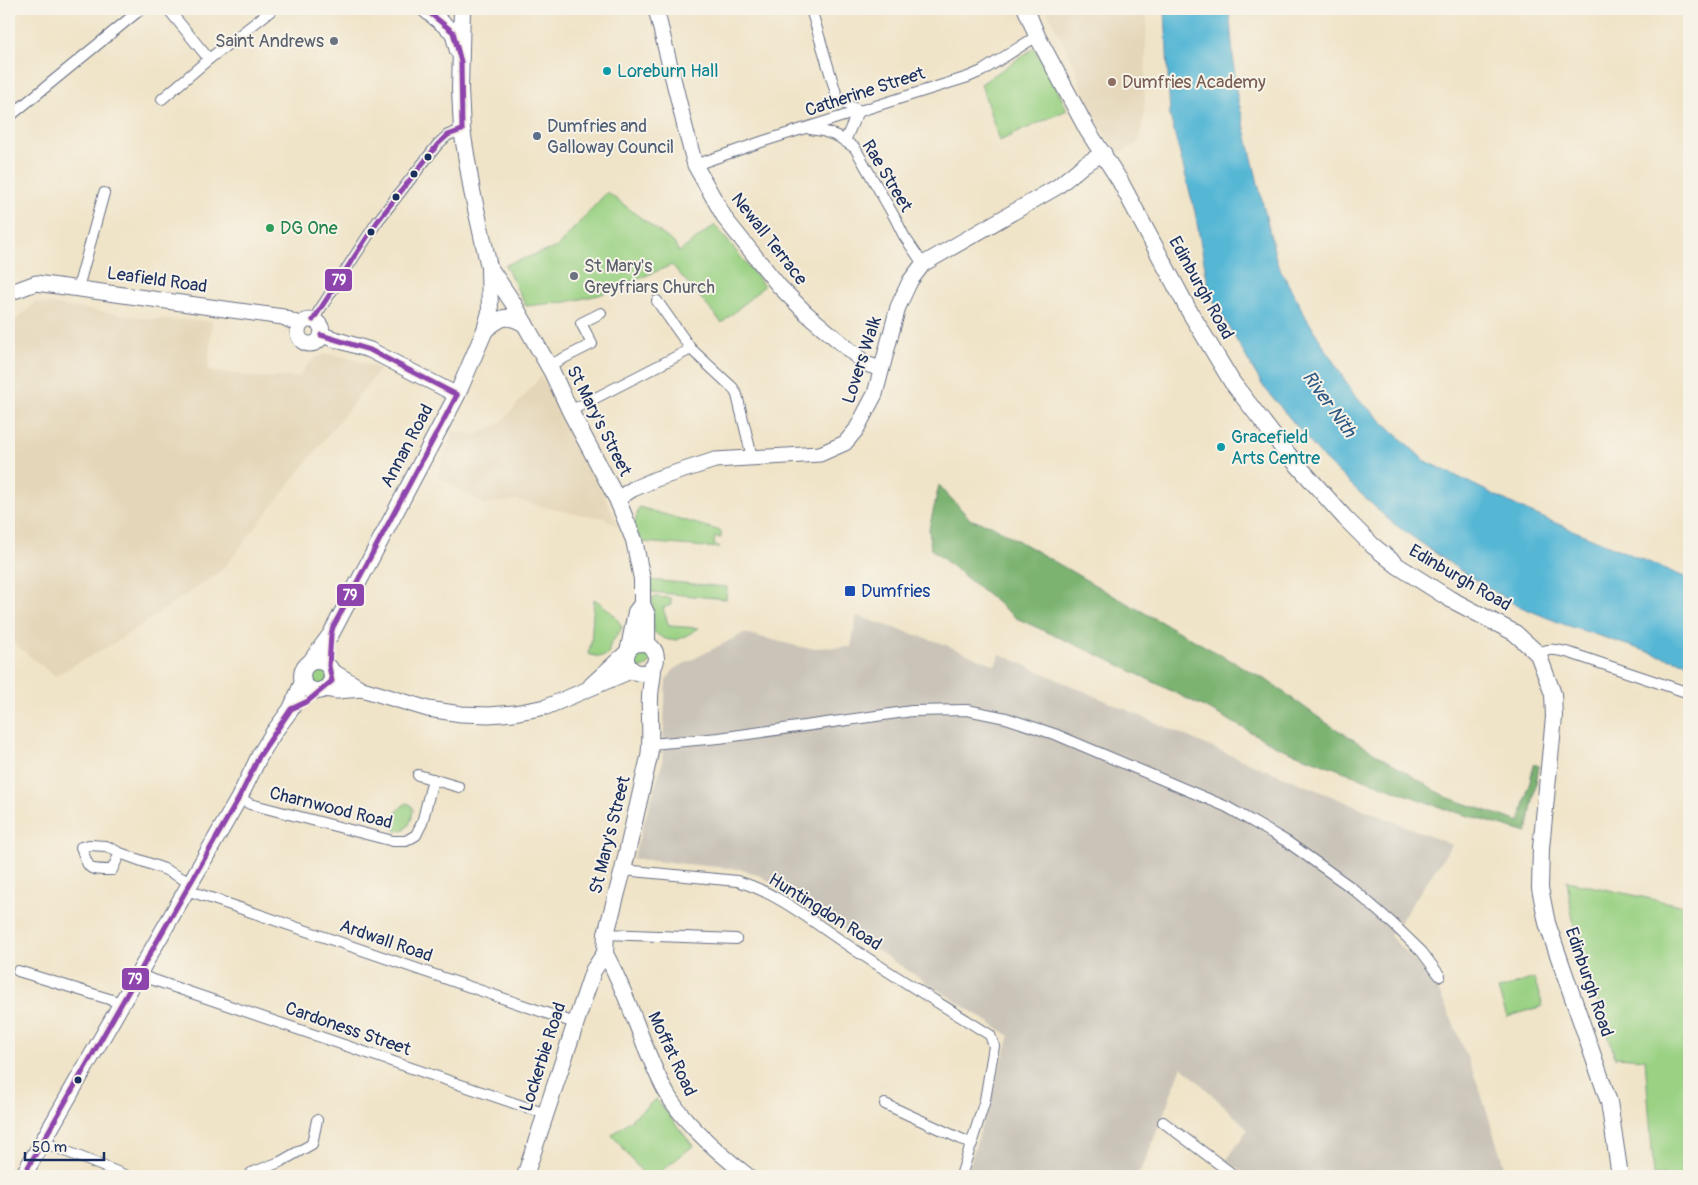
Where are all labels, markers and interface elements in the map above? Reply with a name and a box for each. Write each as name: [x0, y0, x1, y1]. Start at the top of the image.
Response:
place label: Saint Andrews: [215, 30, 324, 53]
marker: Saint Andrews: [328, 35, 340, 47]
place label: Loreburn Hall: [617, 60, 719, 83]
street label: Catherine Street: [802, 62, 929, 122]
marker: Loreburn Hall: [601, 65, 613, 77]
place label: Dumfries Academy: [1122, 71, 1266, 94]
marker: Dumfries Academy: [1106, 76, 1118, 88]
place label: Dumfries and Galloway Council: [547, 115, 674, 159]
marker: Dumfries and Galloway Council: [531, 130, 543, 142]
street label: Rae Street: [856, 136, 918, 217]
unlabelled marker: [423, 152, 433, 162]
unlabelled marker: [409, 169, 419, 179]
street label: Newall Terrace: [726, 188, 812, 290]
unlabelled marker: [391, 192, 401, 202]
place label: DG One: [280, 217, 338, 240]
marker: DG One: [264, 222, 276, 234]
unlabelled marker: [366, 227, 376, 237]
street label: Edinburgh Road: [1163, 232, 1239, 344]
place label: St Mary's Greyfriars Church: [584, 255, 715, 299]
street label: Leafield Road: [105, 262, 209, 298]
line badge: 79: [324, 268, 353, 292]
marker: St Mary's Greyfriars Church: [568, 270, 580, 282]
text: 79: [332, 272, 346, 289]
street label: Lovers Walk: [837, 313, 887, 407]
street label: St Mary's Street: [561, 362, 637, 481]
water label: River Nith: [1297, 366, 1362, 443]
street label: Annan Road: [375, 400, 439, 492]
place label: Gracefield Arts Centre: [1231, 426, 1320, 470]
marker: Gracefield Arts Centre: [1215, 441, 1227, 453]
street label: Edinburgh Road: [1405, 539, 1515, 617]
place label: Dumfries: [861, 580, 930, 603]
line badge: 79: [336, 583, 365, 607]
marker: Dumfries: [843, 584, 857, 598]
text: 79: [343, 587, 357, 604]
street label: St Mary's Street: [584, 773, 636, 897]
street label: Charnwood Road: [267, 782, 395, 834]
street label: Huntingdon Road: [764, 868, 886, 956]
street label: Ardwall Road: [336, 914, 436, 968]
street label: Edinburgh Road: [1559, 924, 1619, 1040]
line badge: 79: [121, 967, 150, 991]
text: 79: [128, 971, 142, 988]
street label: Cardoness Street: [282, 997, 415, 1061]
street label: Lockerbie Road: [514, 999, 572, 1115]
street label: Moffat Road: [642, 1008, 702, 1100]
unlabelled marker: [73, 1075, 83, 1085]
scale bar: [25, 1130, 104, 1162]
text: 50 m: [32, 1138, 67, 1157]

